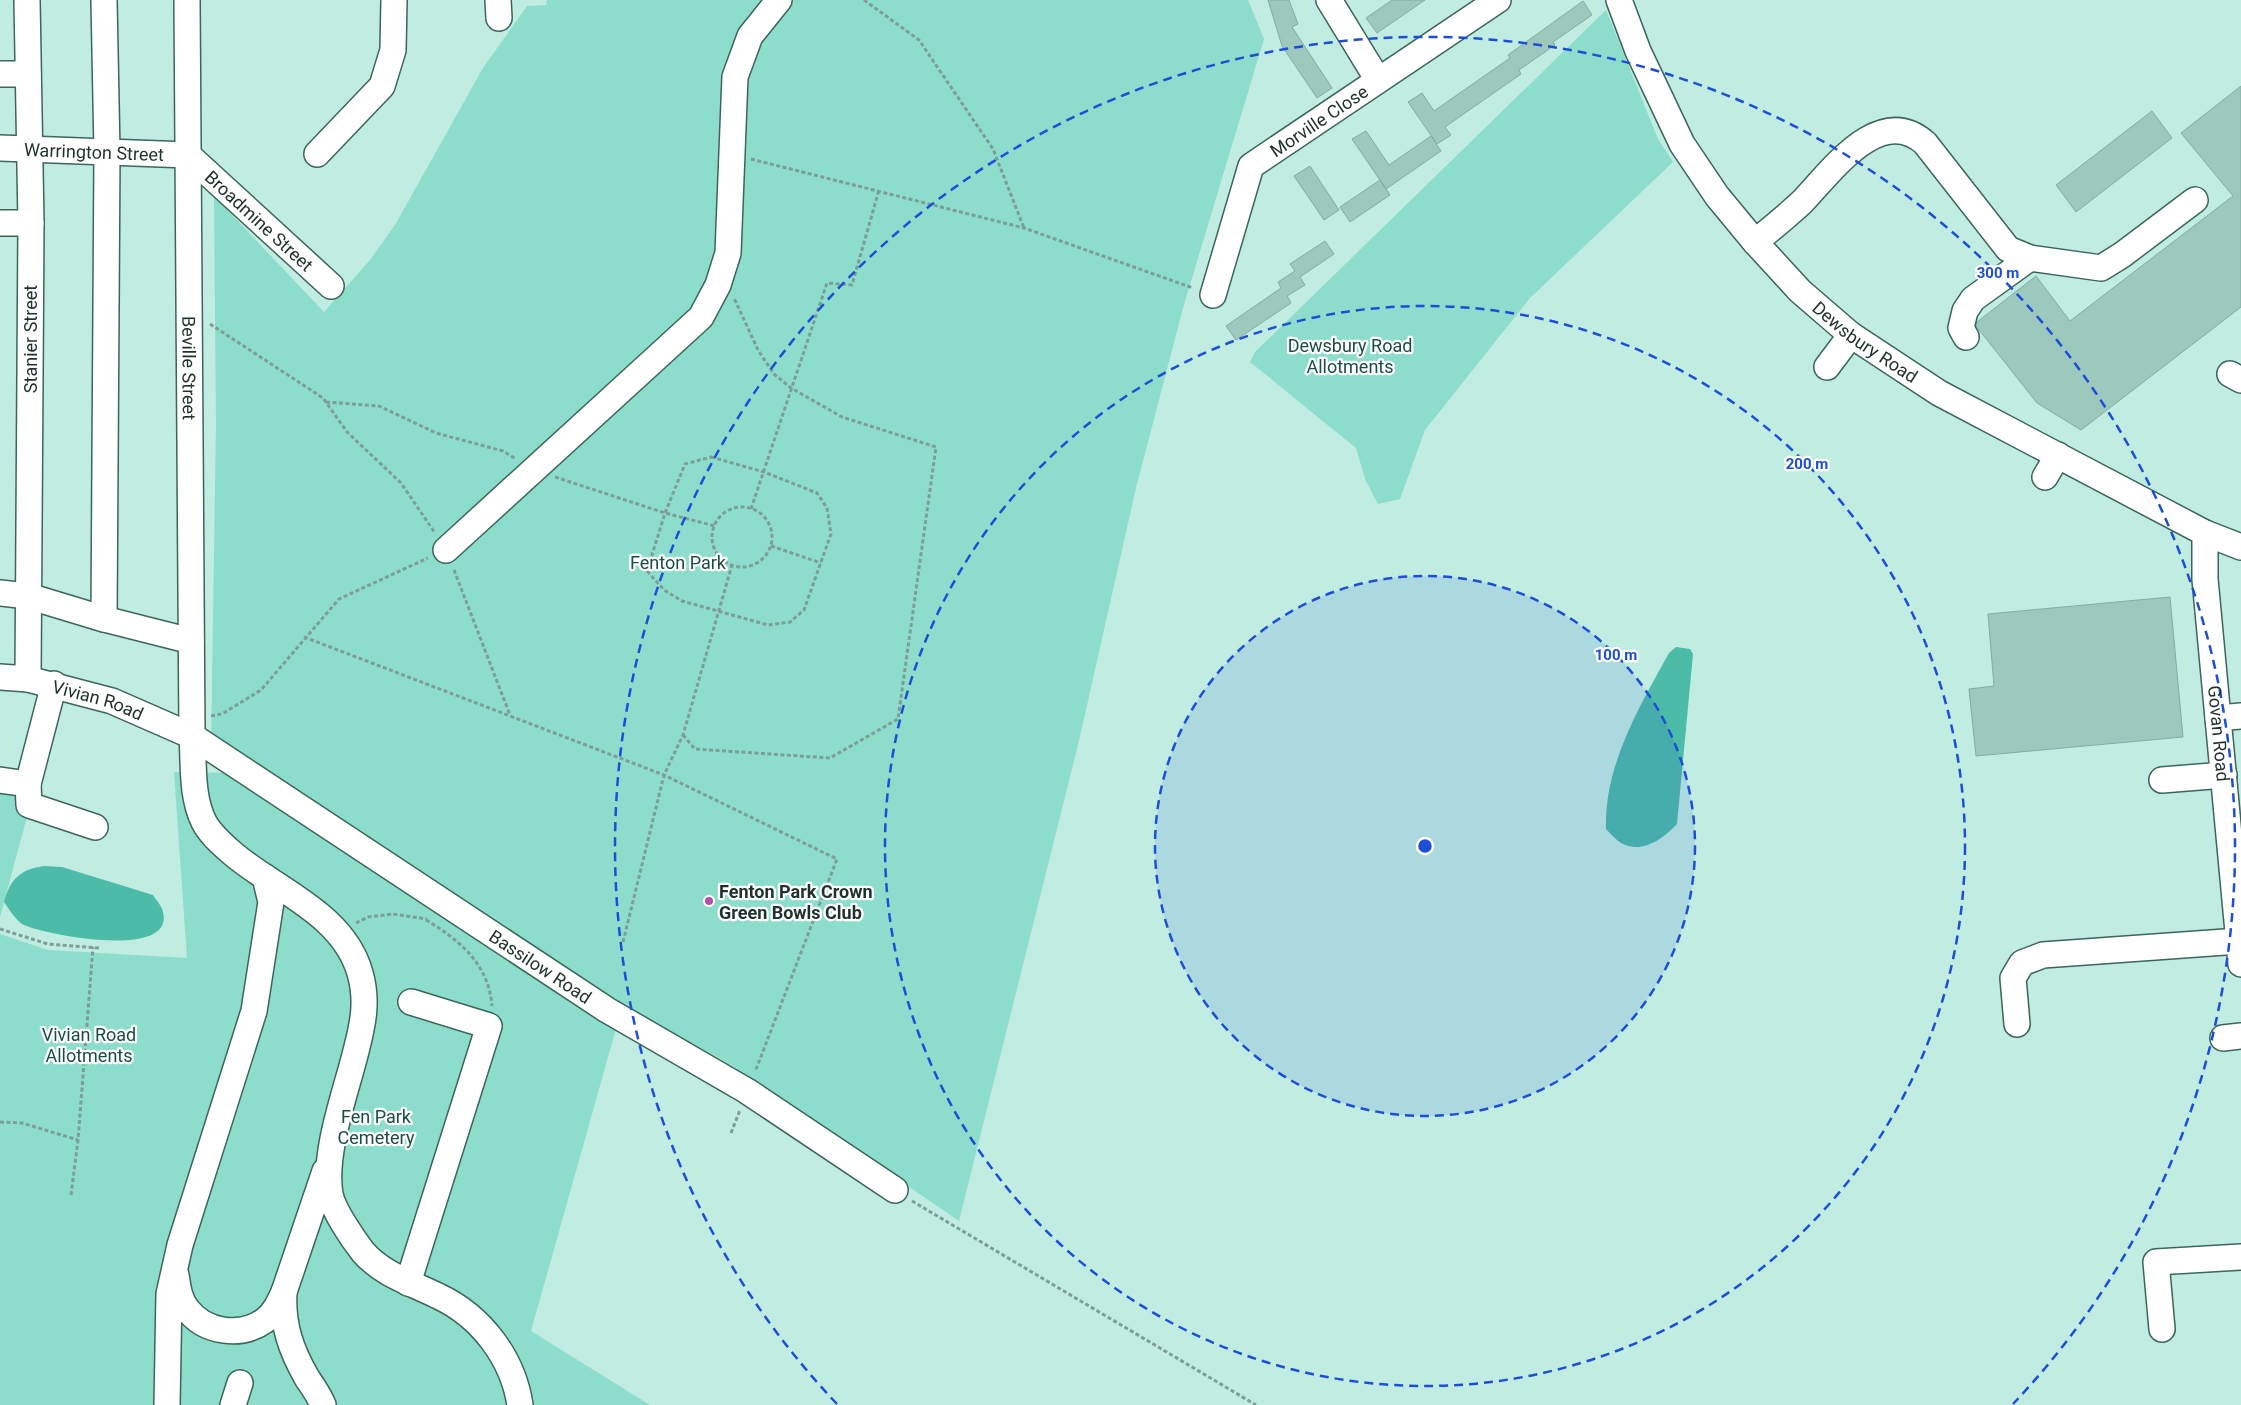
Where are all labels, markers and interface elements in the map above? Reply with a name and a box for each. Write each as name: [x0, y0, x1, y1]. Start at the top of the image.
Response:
street label: Morville Close: [1266, 80, 1372, 161]
street label: Warrington Street: [24, 138, 164, 165]
street label: Broadmine Street: [201, 166, 318, 275]
text: 300 m: [1977, 264, 2019, 282]
street label: Stanier Street: [20, 285, 41, 393]
street label: Dewsbury Road: [1809, 296, 1922, 387]
street label: Beville Street: [179, 316, 200, 420]
park label: Dewsbury Road Allotments: [1288, 335, 1412, 377]
text: 200 m: [1786, 455, 1828, 473]
park label: Fenton Park: [630, 552, 727, 573]
text: 100 m: [1595, 646, 1637, 664]
street label: Vivian Road: [50, 675, 147, 724]
street label: Govan Road: [2204, 684, 2234, 782]
centre of rings: [1416, 837, 1434, 855]
place label: Fenton Park Crown Green Bowls Club: [719, 881, 872, 923]
marker: Fenton Park Crown Green Bowls Club: [703, 895, 715, 907]
street label: Bassilow Road: [486, 925, 596, 1007]
park label: Vivian Road Allotments: [42, 1024, 136, 1066]
park label: Fen Park Cemetery: [338, 1106, 415, 1148]

